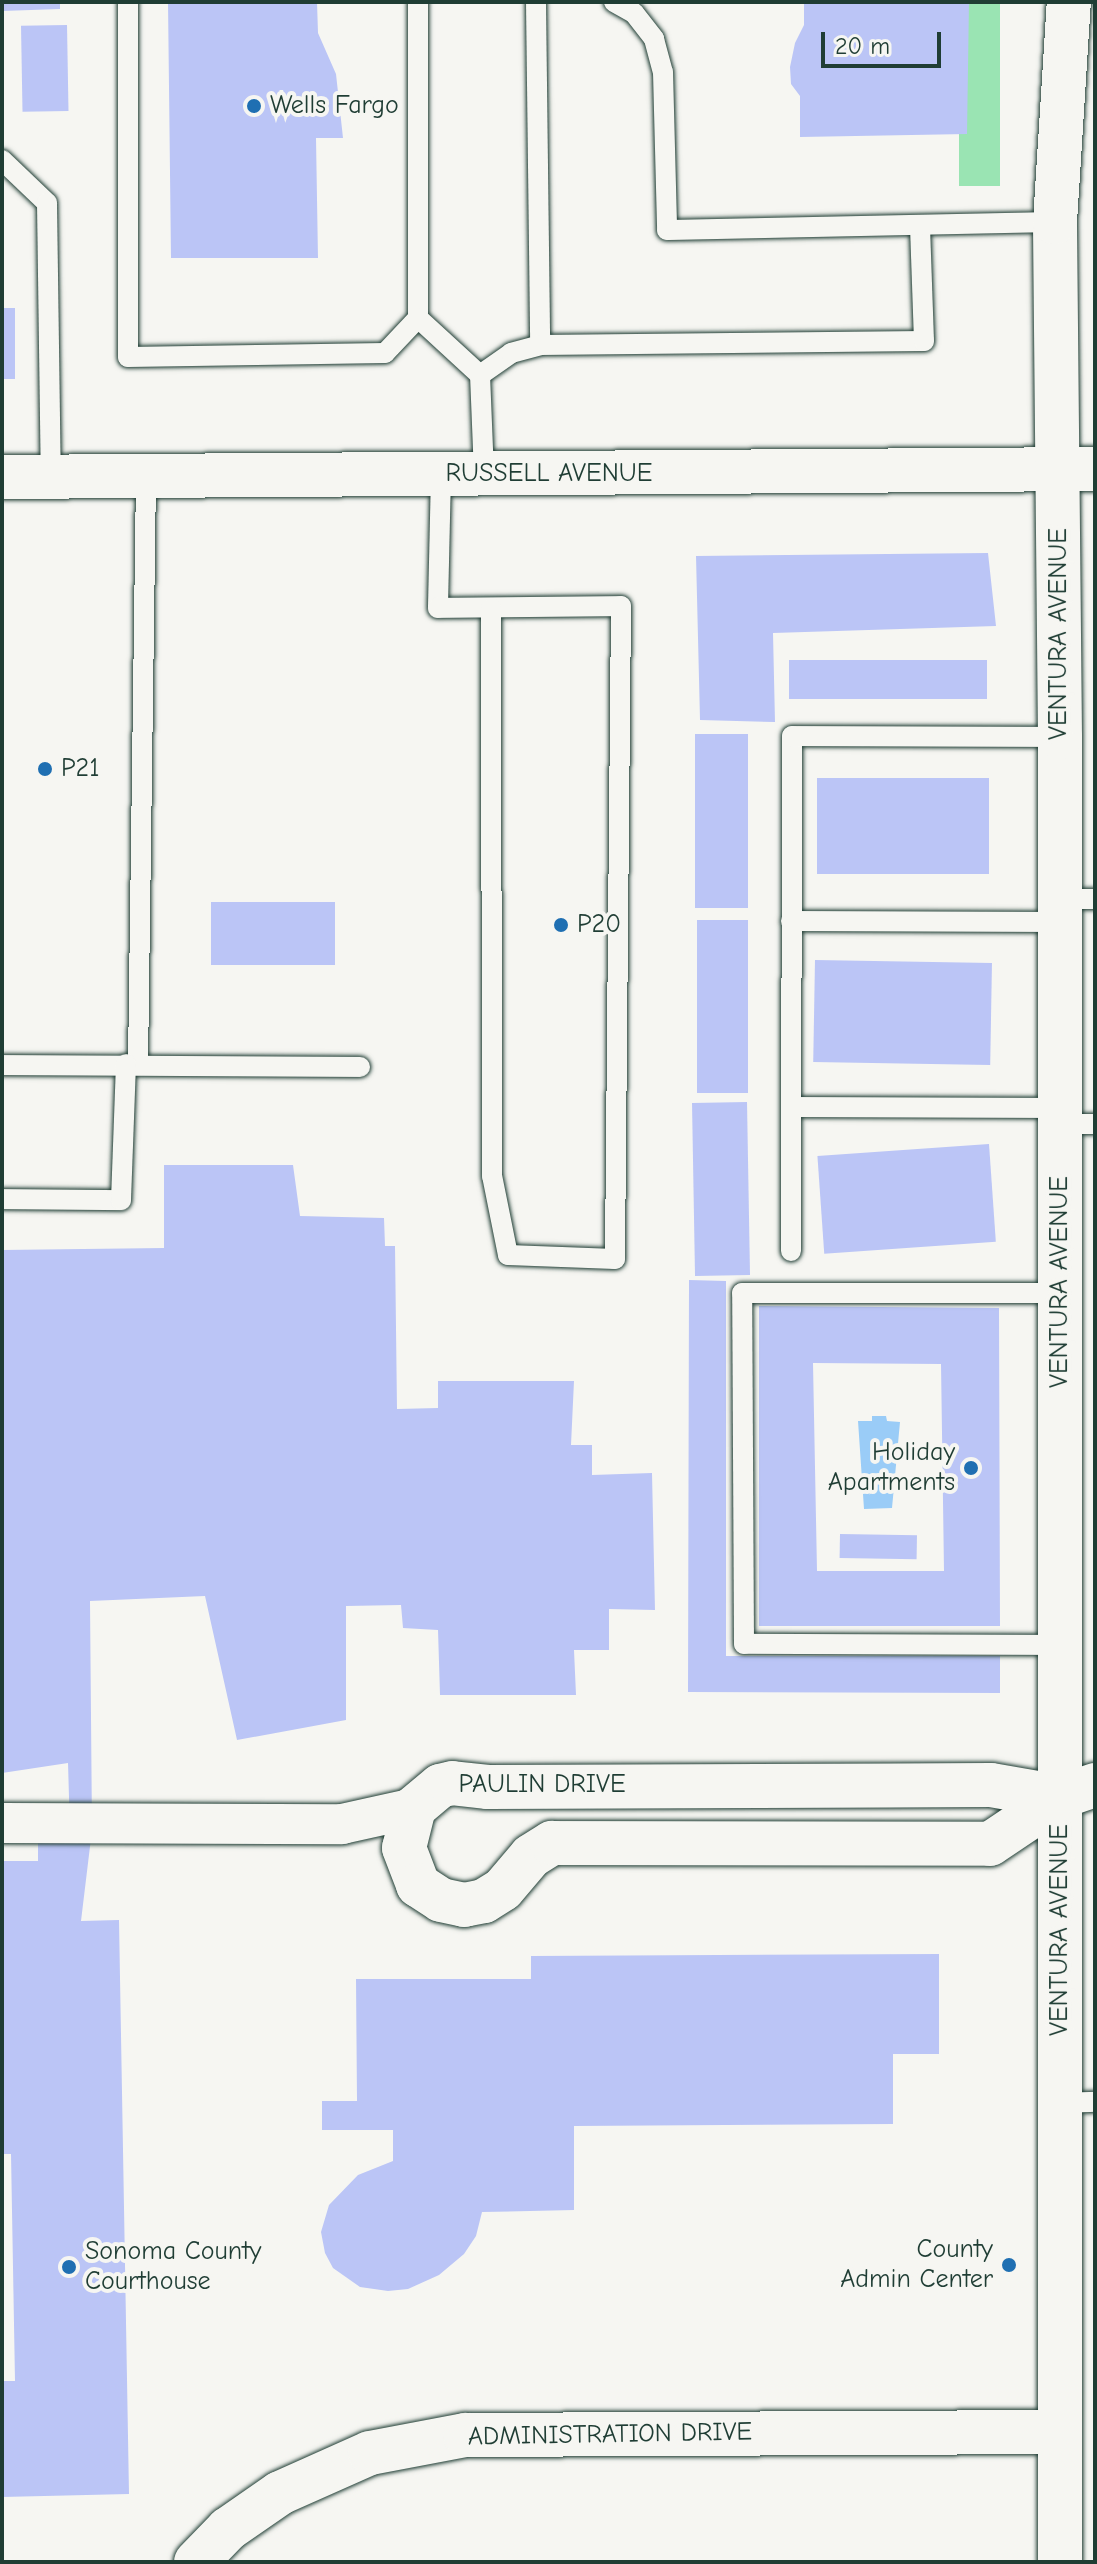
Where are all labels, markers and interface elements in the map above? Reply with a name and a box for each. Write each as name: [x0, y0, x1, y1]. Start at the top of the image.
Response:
scale bar: [825, 16, 945, 66]
text: 20 m: [835, 32, 890, 60]
place label: Wells Fargo: [270, 90, 399, 122]
marker: Wells Fargo: [245, 97, 263, 115]
street label: RUSSELL AVENUE: [446, 458, 652, 490]
street label: VENTURA AVENUE: [1043, 528, 1075, 740]
place label: P21: [61, 753, 99, 785]
marker: P21: [36, 760, 54, 778]
place label: P20: [577, 909, 621, 941]
marker: P20: [552, 916, 570, 934]
street label: VENTURA AVENUE: [1044, 1176, 1076, 1388]
place label: Holiday Apartments: [828, 1437, 955, 1498]
marker: Holiday Apartments: [962, 1459, 980, 1477]
street label: PAULIN DRIVE: [458, 1769, 626, 1801]
street label: VENTURA AVENUE: [1044, 1824, 1076, 2036]
place label: County Admin Center: [840, 2234, 993, 2296]
place label: Sonoma County Courthouse: [85, 2236, 261, 2298]
marker: County Admin Center: [1000, 2256, 1018, 2274]
marker: Sonoma County Courthouse: [60, 2258, 78, 2276]
street label: ADMINISTRATION DRIVE: [468, 2417, 752, 2453]

